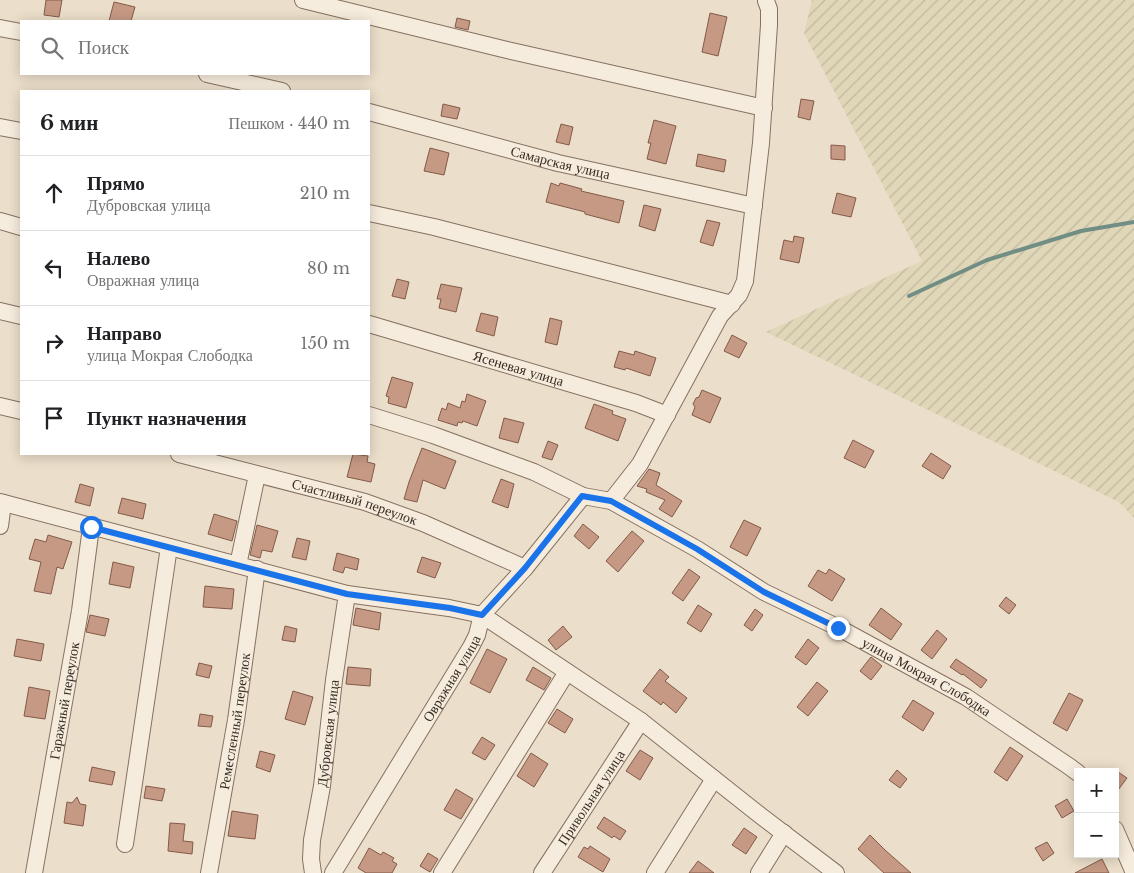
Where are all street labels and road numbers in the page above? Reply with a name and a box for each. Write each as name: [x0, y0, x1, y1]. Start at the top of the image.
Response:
street label: Самарская улица: [509, 142, 613, 183]
street label: Ясеневая улица: [471, 346, 567, 390]
street label: Счастливый переулок: [290, 474, 420, 529]
street label: Овражная улица: [418, 631, 485, 725]
street label: улица Мокрая Слободка: [859, 633, 995, 721]
street label: Гаражный переулок: [45, 640, 83, 761]
street label: Ремесленный переулок: [215, 651, 254, 791]
street label: Дубровская улица: [313, 678, 343, 788]
street label: Привольная улица: [554, 746, 629, 849]

